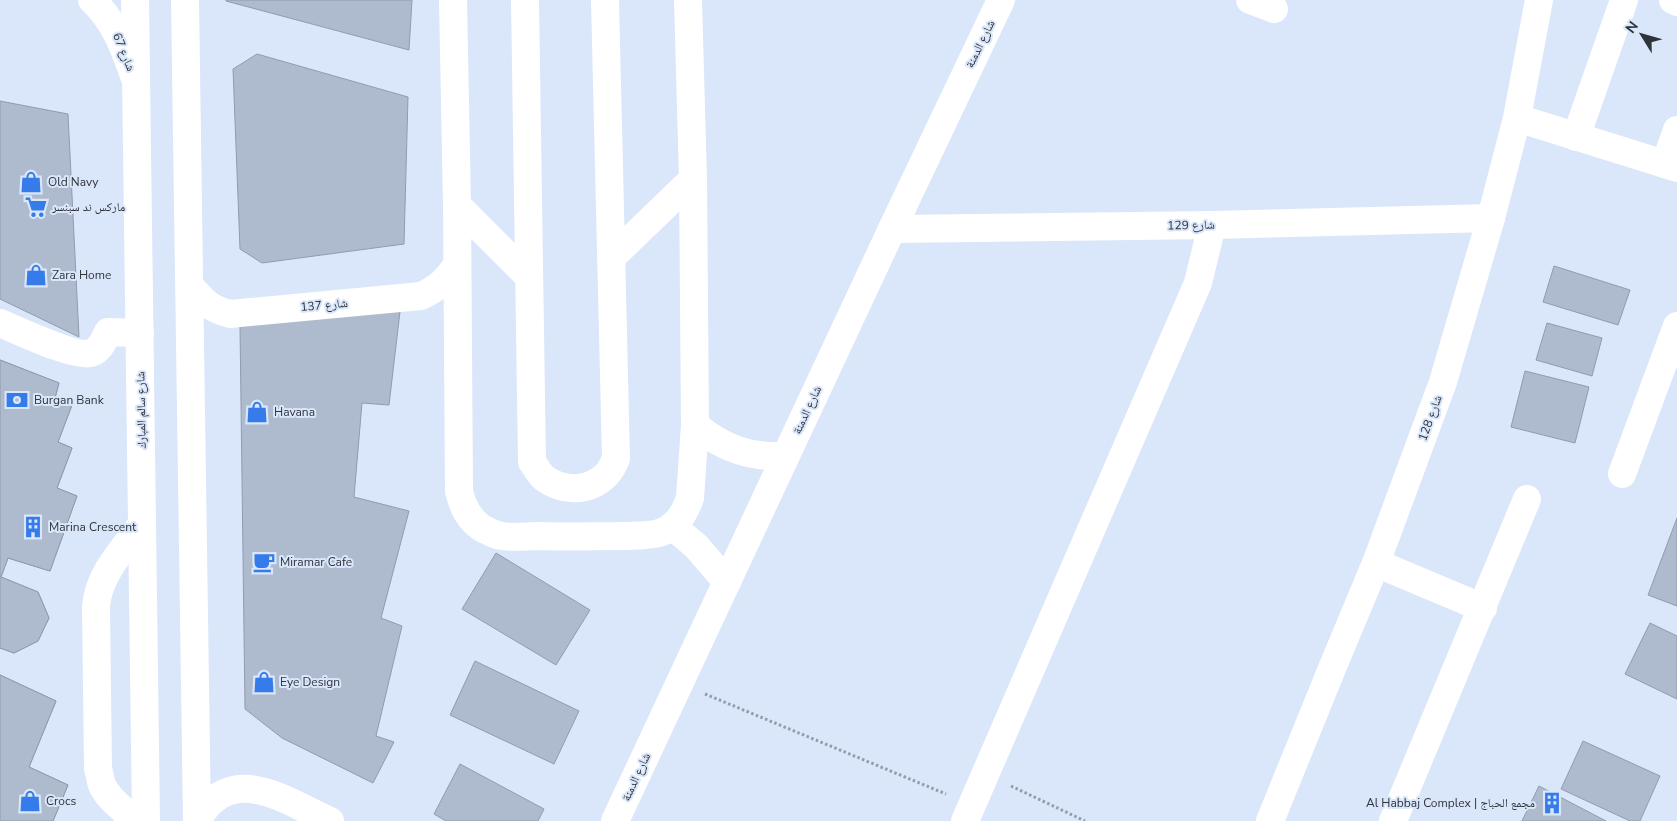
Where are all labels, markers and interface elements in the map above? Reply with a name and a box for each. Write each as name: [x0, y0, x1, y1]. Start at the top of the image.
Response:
north arrow: [1617, 10, 1667, 60]
street label: شارع الدمنة: [962, 17, 998, 71]
text: N: [1621, 18, 1643, 37]
street label: شارع 67: [109, 30, 139, 74]
shop icon: Old Navy: [18, 169, 44, 195]
place label: Old Navy: [48, 174, 99, 190]
supermarket icon: ماركس ند سبنسر: [23, 194, 49, 220]
place label: ماركس ند سبنسر: [51, 199, 125, 215]
street label: شارع 129: [1167, 217, 1215, 233]
shop icon: Zara Home: [23, 262, 49, 288]
place label: Zara Home: [52, 267, 111, 283]
street label: شارع 137: [300, 295, 348, 315]
street label: شارع سالم المبارك: [132, 371, 150, 449]
street label: شارع الدمنة: [789, 383, 825, 437]
bank icon: Burgan Bank: [4, 387, 30, 413]
place label: Burgan Bank: [34, 392, 105, 408]
street label: شارع 128: [1414, 393, 1446, 443]
shop icon: Havana: [244, 399, 270, 425]
place label: Havana: [274, 404, 315, 420]
building icon: Marina Crescent: [20, 514, 46, 540]
place label: Marina Crescent: [49, 519, 137, 535]
cafe icon: Miramar Cafe: [251, 549, 277, 575]
place label: Miramar Cafe: [280, 554, 352, 570]
shop icon: Eye Design: [251, 669, 277, 695]
place label: Eye Design: [280, 674, 340, 690]
street label: شارع الدمنة: [618, 750, 654, 804]
shop icon: Crocs: [17, 788, 43, 814]
building icon: Al Habbaj Complex | مجمع الحباج: [1539, 790, 1565, 816]
place label: Crocs: [46, 793, 77, 809]
place label: Al Habbaj Complex | مجمع الحباج: [1366, 795, 1535, 811]

